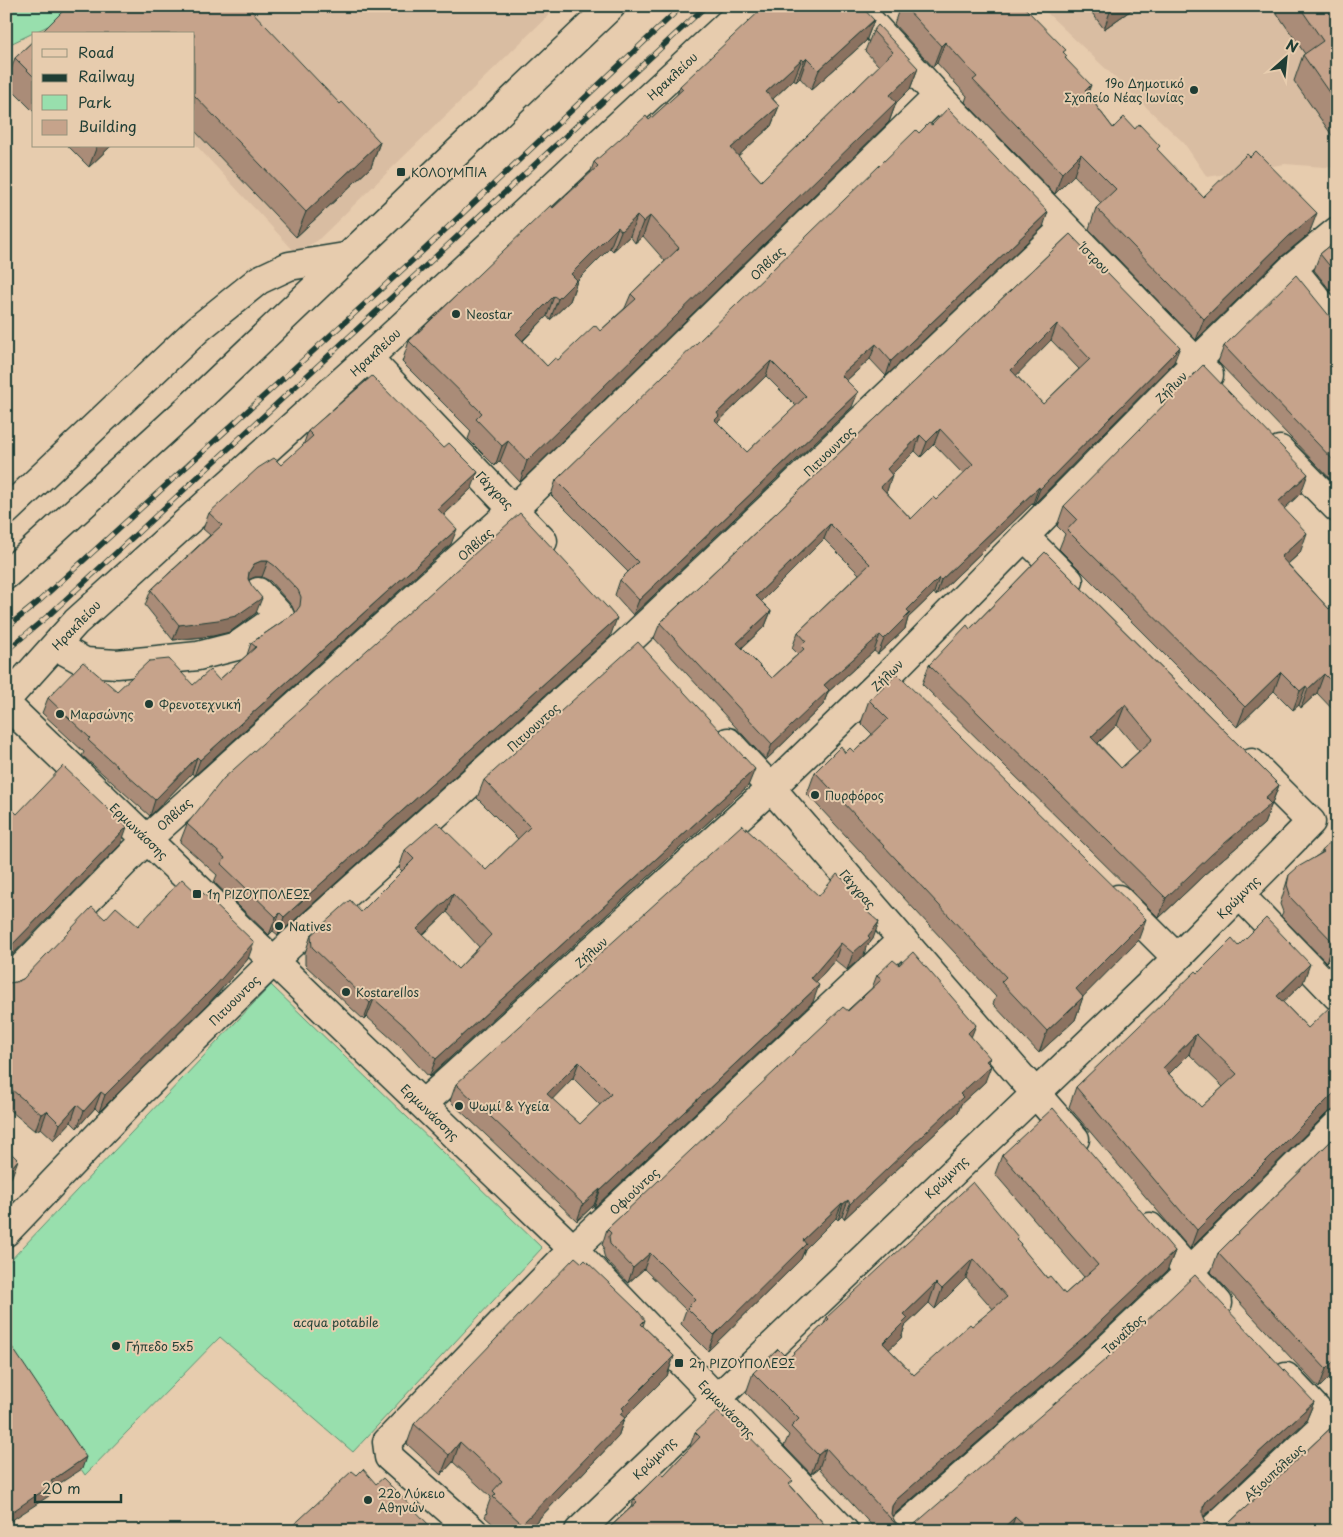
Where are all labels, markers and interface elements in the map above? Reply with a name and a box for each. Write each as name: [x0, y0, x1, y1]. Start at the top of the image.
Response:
legend: [32, 32, 195, 148]
north arrow: [1260, 32, 1310, 82]
text: N: [1282, 34, 1302, 58]
text: Road: [78, 40, 114, 63]
street label: Ηρακλείου: [643, 48, 701, 104]
text: Railway: [78, 64, 135, 87]
place label: 19ο Δημοτικό Σχολείο Νέας Ιωνίας: [1064, 74, 1184, 106]
marker: 19ο Δημοτικό Σχολείο Νέας Ιωνίας: [1188, 84, 1200, 96]
text: Park: [78, 90, 112, 113]
text: Building: [78, 114, 137, 137]
place label: ΚΟΛΟΥΜΠΙΑ: [411, 163, 487, 181]
marker: ΚΟΛΟΥΜΠΙΑ: [395, 166, 407, 178]
street label: Ίστρου: [1074, 237, 1115, 278]
street label: Ολβίας: [746, 242, 788, 284]
place label: Neostar: [466, 305, 513, 323]
marker: Neostar: [450, 308, 462, 320]
street label: Ηρακλείου: [346, 324, 404, 380]
street label: Ζήλων: [1151, 367, 1191, 407]
street label: Πιτυουντος: [799, 422, 859, 480]
street label: Γάγγρας: [472, 467, 518, 513]
street label: Ολβίας: [453, 523, 497, 565]
street label: Ηρακλείου: [47, 596, 105, 654]
street label: Ζήλων: [867, 655, 907, 695]
place label: Φρενοτεχνική: [159, 695, 241, 713]
marker: Φρενοτεχνική: [143, 698, 155, 710]
street label: Πιτυουντος: [503, 699, 563, 755]
place label: Μαρσώνης: [70, 705, 134, 723]
marker: Μαρσώνης: [54, 708, 66, 720]
place label: Πυρφόρος: [825, 786, 884, 804]
marker: Πυρφόρος: [809, 789, 821, 801]
street label: Ολβίας: [152, 793, 196, 835]
street label: Ερμωνάσσης: [106, 799, 172, 863]
street label: Γάγγρας: [836, 865, 880, 913]
street label: Κρώμνης: [1212, 871, 1264, 923]
place label: 1η ΡΙΖΟΥΠΟΛΕΩΣ: [207, 885, 310, 903]
marker: 1η ΡΙΖΟΥΠΟΛΕΩΣ: [191, 888, 203, 900]
place label: Natives: [289, 917, 332, 935]
marker: Natives: [273, 920, 285, 932]
street label: Ζήλων: [571, 932, 611, 972]
street label: Πιτυουντος: [205, 971, 263, 1029]
place label: Kostarellos: [356, 983, 419, 1001]
marker: Kostarellos: [340, 986, 352, 998]
street label: Ερμωνάσσης: [397, 1080, 463, 1144]
place label: Ψωμί & Υγεία: [469, 1097, 549, 1115]
marker: Ψωμί & Υγεία: [453, 1100, 465, 1112]
street label: Κρώμνης: [920, 1152, 972, 1202]
street label: Οφιούντος: [605, 1163, 663, 1219]
street label: Ταναΐδος: [1098, 1309, 1148, 1359]
park label: acqua potabile: [293, 1313, 379, 1331]
place label: Γήπεδο 5x5: [126, 1337, 194, 1355]
marker: Γήπεδο 5x5: [110, 1340, 122, 1352]
place label: 2η ΡΙΖΟΥΠΟΛΕΩΣ: [689, 1354, 795, 1372]
marker: 2η ΡΙΖΟΥΠΟΛΕΩΣ: [673, 1357, 685, 1369]
street label: Ερμωνάσσης: [695, 1376, 759, 1442]
street label: Κρώμνης: [628, 1433, 680, 1483]
street label: Αξιουπόλεως: [1240, 1439, 1308, 1505]
scale bar: [35, 1472, 121, 1504]
text: 20 m: [42, 1476, 81, 1499]
place label: 22ο Λύκειο Αθηνών: [378, 1484, 445, 1516]
marker: 22ο Λύκειο Αθηνών: [362, 1494, 374, 1506]

